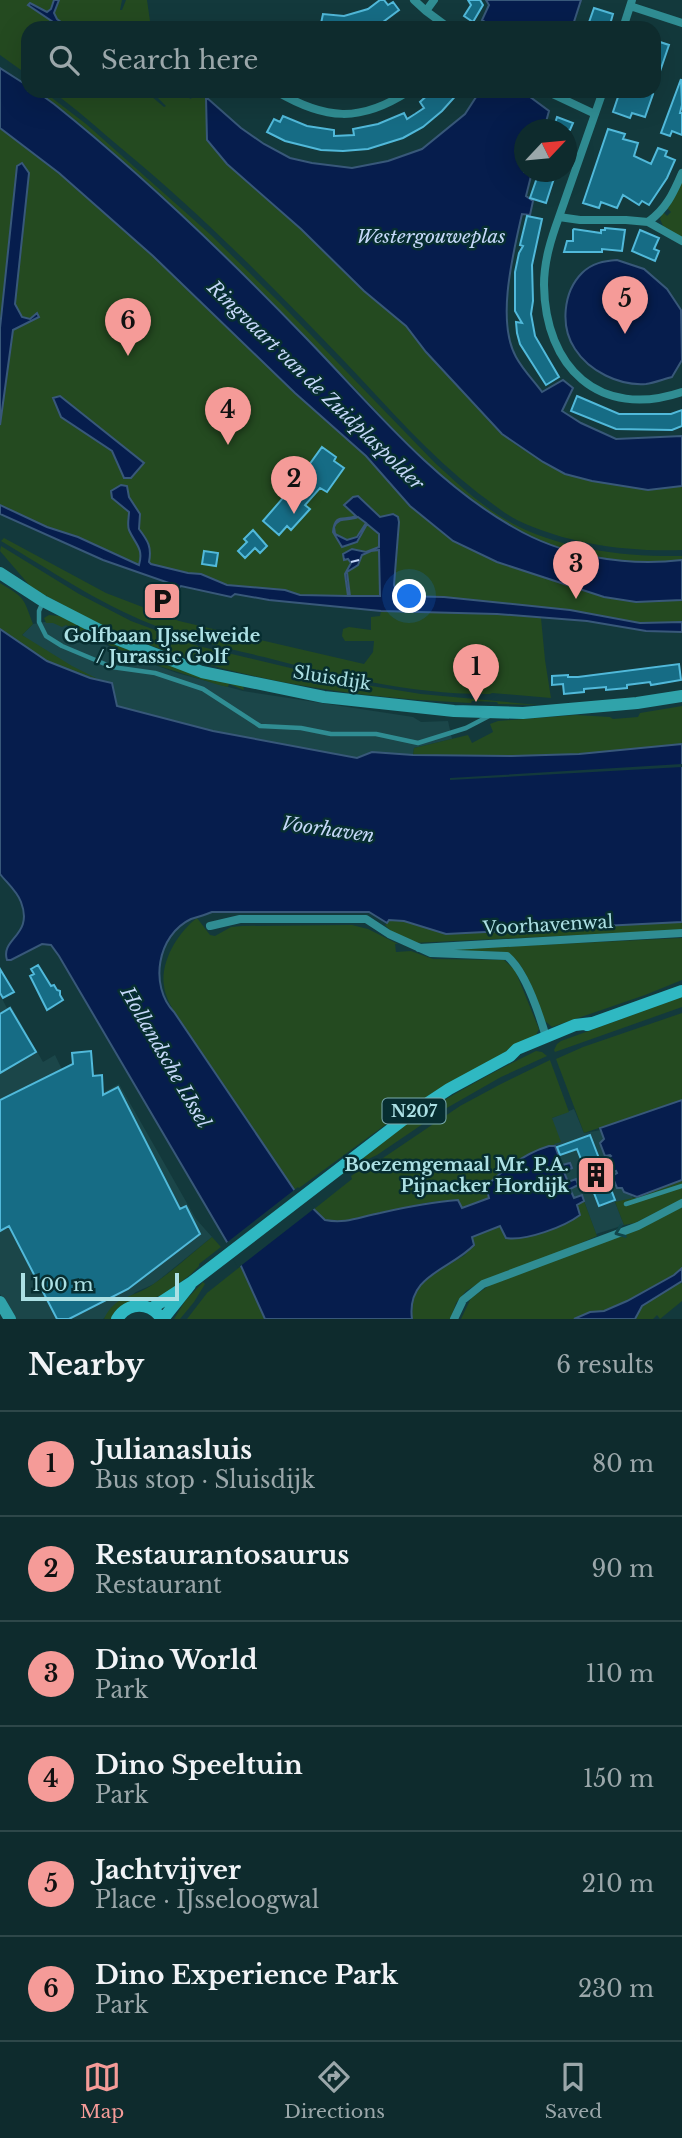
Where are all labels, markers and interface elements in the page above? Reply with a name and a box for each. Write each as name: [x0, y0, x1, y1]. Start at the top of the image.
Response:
search box: [21, 21, 661, 98]
icon: search: [45, 41, 83, 79]
text: Search here: [101, 44, 258, 76]
north arrow: [514, 119, 577, 182]
water label: Westergouweplas: [357, 225, 506, 248]
water label: Ringvaart van de Zuidplaspolder: [202, 275, 429, 496]
pin: 5: [602, 276, 648, 334]
pin: 6: [105, 298, 151, 356]
pin: 4: [205, 387, 251, 445]
pin: 2: [271, 456, 317, 514]
pin: 3: [553, 541, 599, 599]
your location: [392, 579, 426, 613]
parking icon: Golfbaan IJsselweide / Jurassic Golf: [141, 580, 183, 622]
place label: Golfbaan IJsselweide / Jurassic Golf: [64, 625, 260, 668]
pin: 1: [453, 644, 499, 702]
street label: Sluisdijk: [291, 661, 373, 695]
water label: Voorhaven: [280, 812, 376, 847]
street label: Voorhavenwal: [481, 911, 614, 939]
water label: Hollandsche IJssel: [115, 982, 215, 1132]
road number: N207: [382, 1098, 446, 1124]
place label: Boezemgemaal Mr. P.A. Pijnacker Hordijk: [344, 1154, 570, 1197]
building icon: Boezemgemaal Mr. P.A. Pijnacker Hordijk: [575, 1154, 617, 1196]
one-way arrow: [615, 1224, 627, 1238]
scale bar: [21, 1270, 178, 1302]
text: 100 m: [32, 1273, 93, 1296]
text: Nearby: [28, 1346, 144, 1383]
text: 6 results: [556, 1351, 654, 1379]
text: Julianasluis: [95, 1434, 252, 1466]
text: 1: [46, 1450, 56, 1478]
text: 80 m: [592, 1450, 654, 1478]
text: Bus stop · Sluisdijk: [95, 1466, 315, 1494]
text: Restaurantosaurus: [95, 1539, 350, 1571]
text: 2: [44, 1555, 58, 1583]
text: 90 m: [592, 1555, 654, 1583]
text: Restaurant: [95, 1571, 222, 1599]
text: Dino World: [95, 1644, 257, 1676]
text: 3: [44, 1660, 58, 1688]
text: 110 m: [586, 1660, 654, 1688]
text: Park: [95, 1676, 148, 1704]
text: Dino Speeltuin: [95, 1749, 303, 1781]
text: 4: [43, 1765, 59, 1793]
text: 150 m: [583, 1765, 654, 1793]
text: Park: [95, 1781, 148, 1809]
text: Jachtvijver: [95, 1854, 241, 1886]
text: 5: [44, 1870, 58, 1898]
text: 210 m: [582, 1870, 654, 1898]
text: Place · IJsseloogwal: [95, 1886, 319, 1914]
text: Dino Experience Park: [95, 1959, 398, 1991]
text: 6: [43, 1975, 59, 2003]
text: 230 m: [578, 1975, 654, 2003]
text: Park: [95, 1991, 148, 2019]
tab: Map: [80, 2058, 124, 2123]
tab: Directions: [284, 2058, 385, 2123]
tab: Saved: [545, 2058, 602, 2123]

